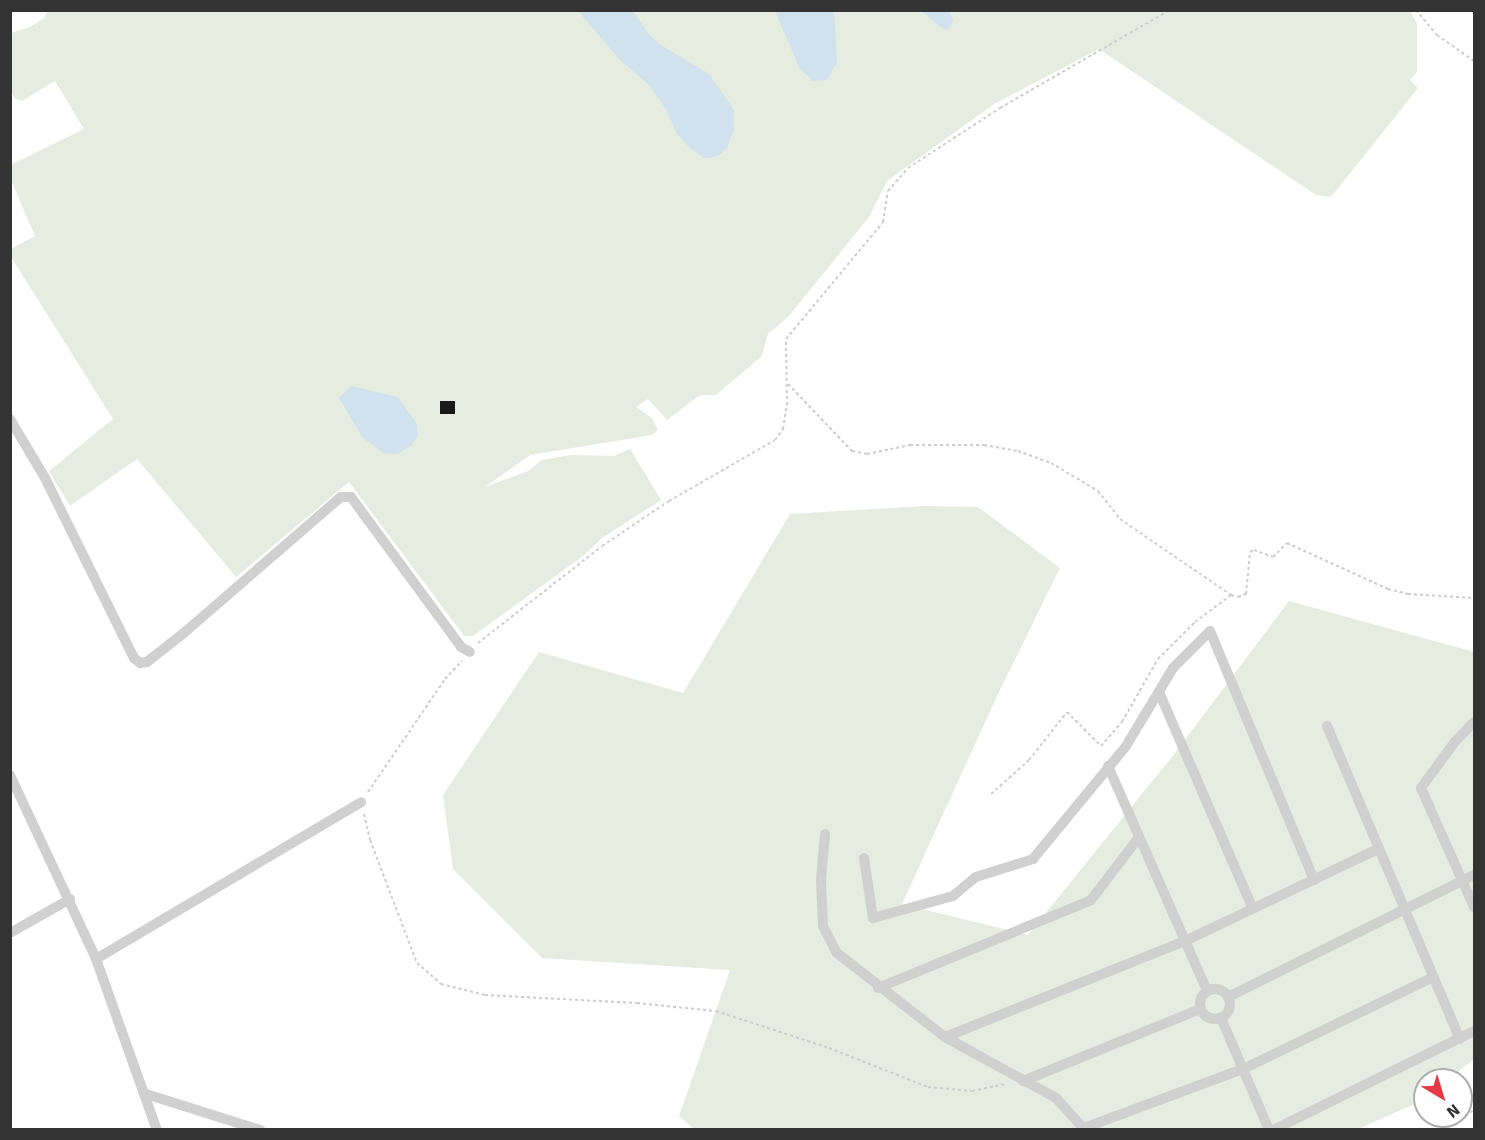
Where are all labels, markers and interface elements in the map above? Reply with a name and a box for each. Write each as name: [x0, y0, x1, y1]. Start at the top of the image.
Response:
north arrow: [1413, 1068, 1473, 1128]
text: N: [1442, 1099, 1463, 1122]

